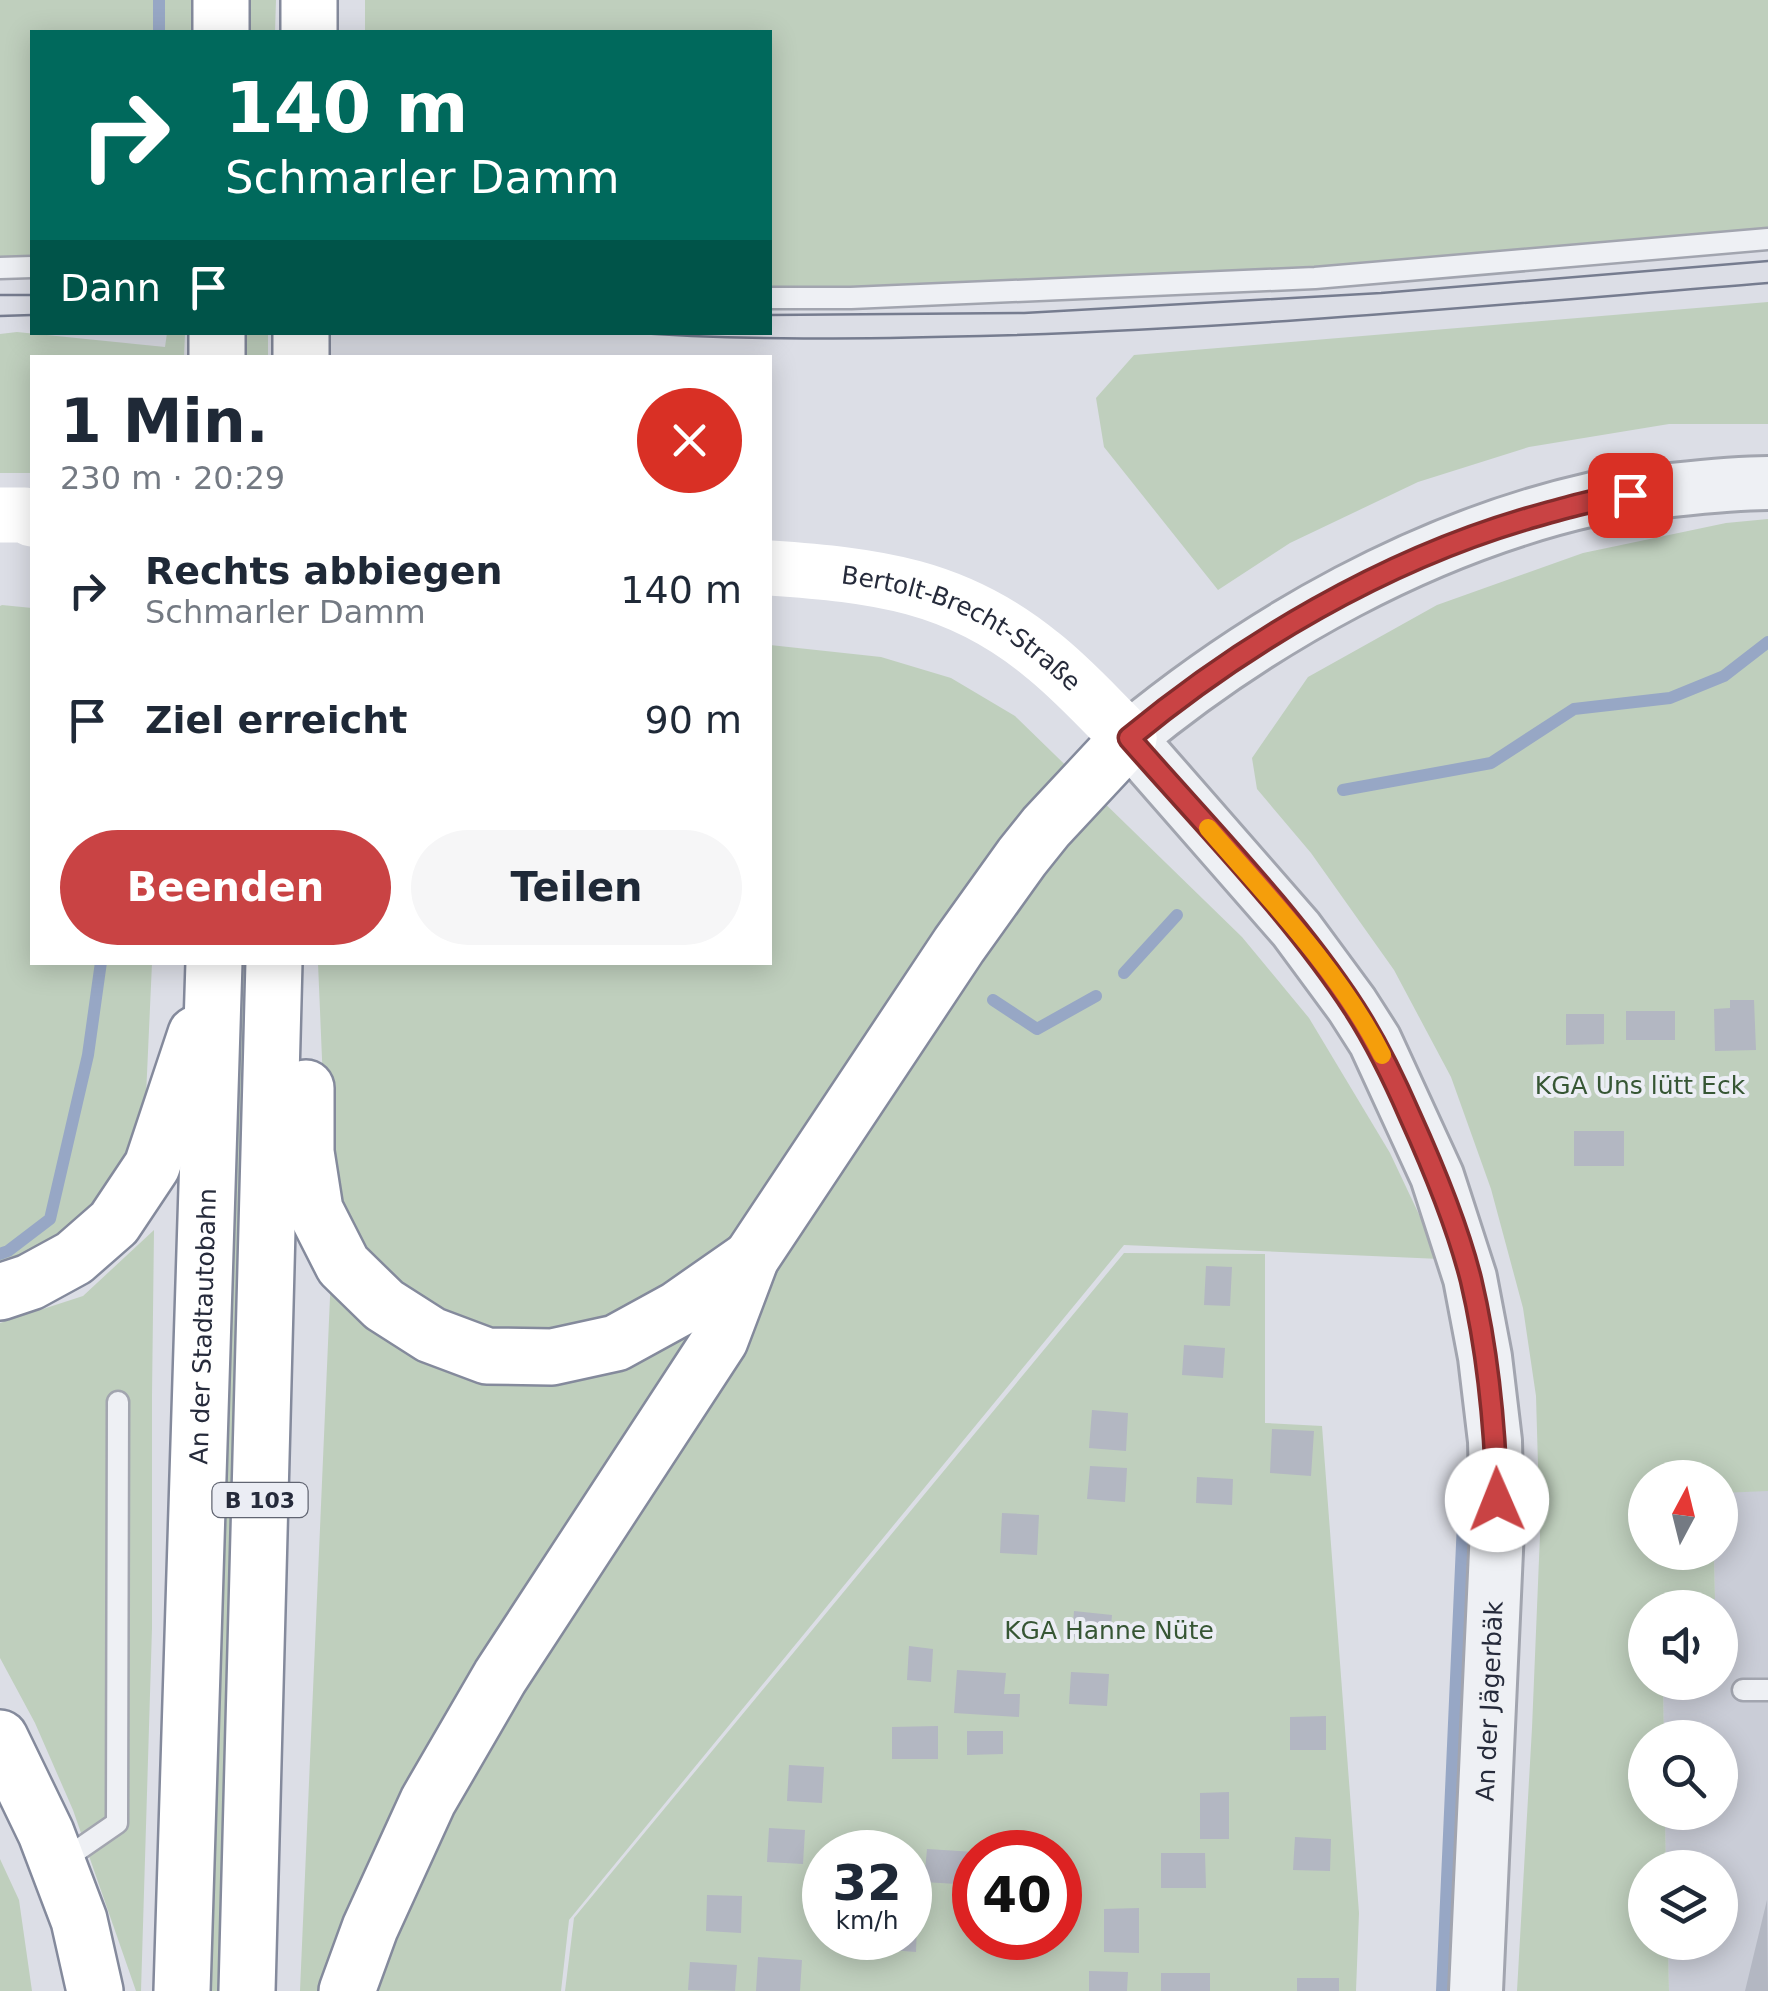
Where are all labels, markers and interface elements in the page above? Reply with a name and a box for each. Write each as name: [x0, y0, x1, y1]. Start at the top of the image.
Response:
text: 140 m: [225, 67, 468, 149]
icon: right: [60, 70, 190, 200]
text: Schmarler Damm: [225, 151, 620, 204]
icon: arrive: [181, 260, 236, 315]
text: Dann: [60, 266, 161, 310]
text: 1 Min.: [60, 386, 268, 456]
button: close: [637, 388, 742, 493]
pin: [1588, 453, 1673, 538]
text: 230 m · 20:29: [60, 459, 285, 497]
icon: arrive: [1603, 468, 1658, 523]
text: Rechts abbiegen: [145, 549, 503, 593]
street label: Bertolt-Brecht-Straße: [840, 560, 1087, 696]
icon: right: [60, 563, 115, 618]
text: 140 m: [620, 568, 742, 612]
text: Schmarler Damm: [145, 593, 426, 631]
icon: arrive: [60, 693, 115, 748]
text: Ziel erreicht: [145, 698, 407, 742]
text: 90 m: [645, 698, 742, 742]
button: Beenden: [60, 830, 391, 945]
button: Teilen: [411, 830, 742, 945]
park label: KGA Uns lütt Eck: [1535, 1071, 1746, 1100]
street label: An der Stadtautobahn: [184, 1188, 221, 1465]
position arrow: [1445, 1448, 1549, 1552]
north arrow: [1628, 1460, 1738, 1570]
map controls: [1628, 1460, 1738, 1960]
road number: B 103: [212, 1483, 308, 1517]
button: sound: [1628, 1590, 1738, 1700]
street label: An der Jägerbäk: [1470, 1600, 1508, 1802]
park label: KGA Hanne Nüte: [1004, 1616, 1214, 1645]
button: search: [1628, 1720, 1738, 1830]
speed limit sign: 40: [952, 1830, 1082, 1960]
button: layers: [1628, 1850, 1738, 1960]
text: 32: [832, 1854, 902, 1912]
text: km/h: [835, 1906, 899, 1935]

